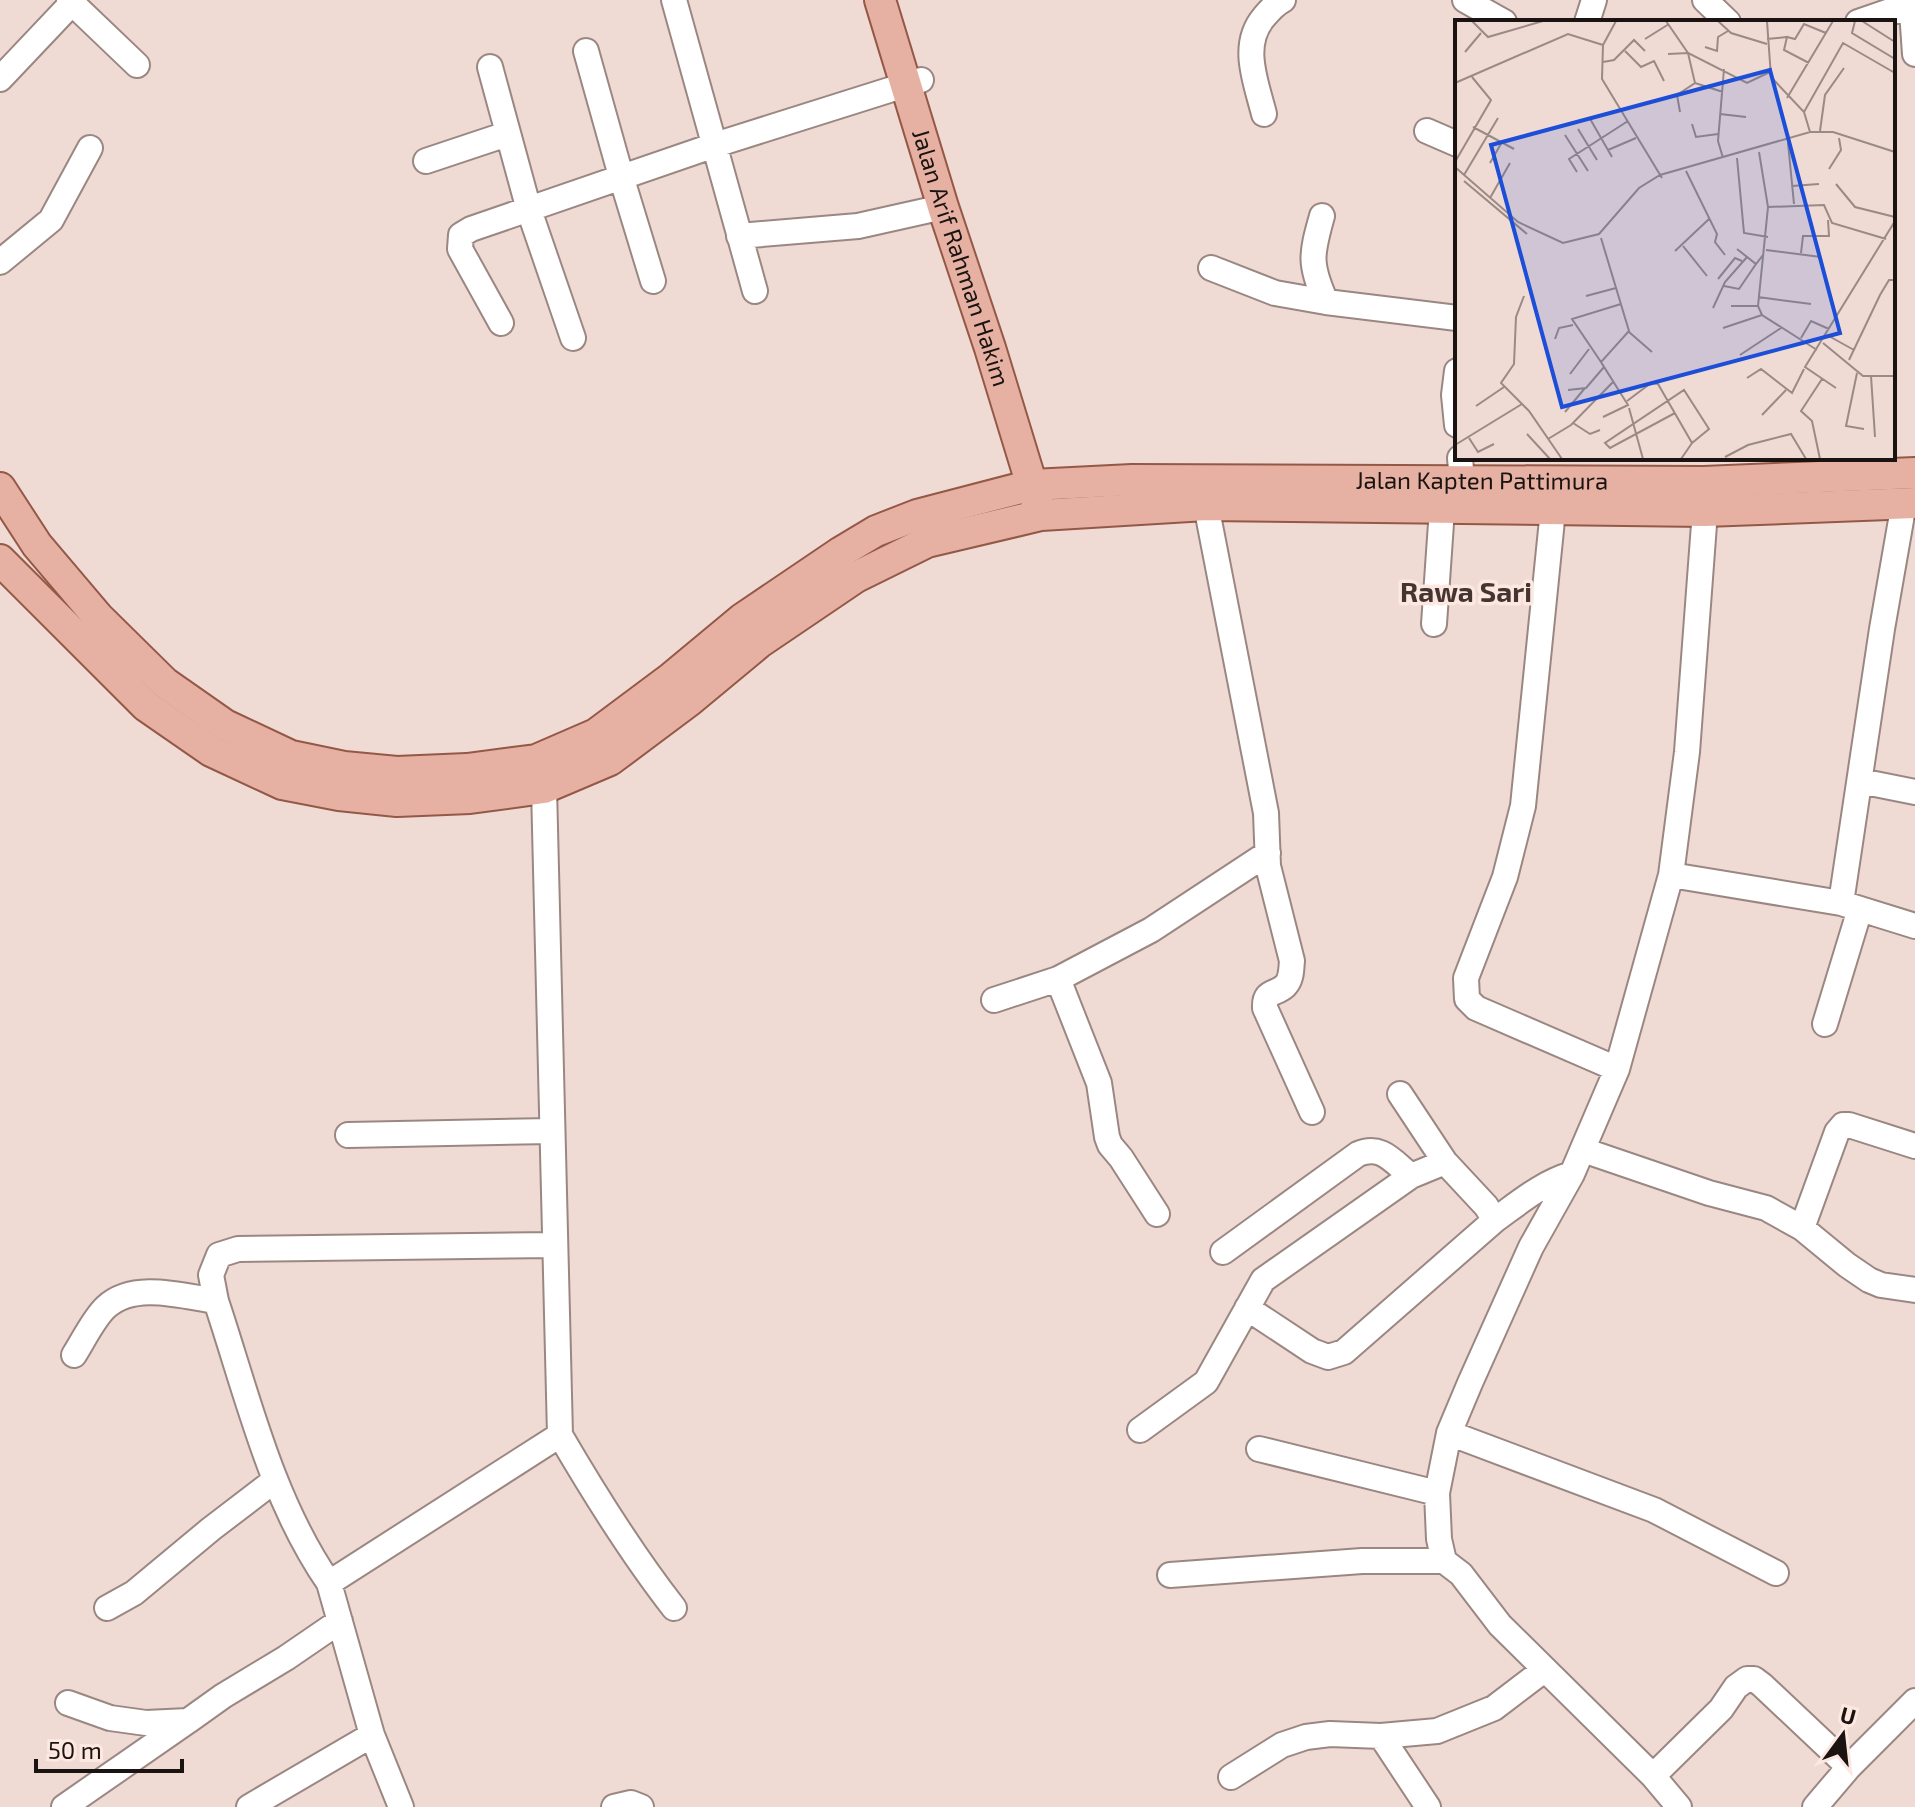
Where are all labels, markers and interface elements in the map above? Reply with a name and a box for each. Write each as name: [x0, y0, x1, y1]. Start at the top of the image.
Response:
inset map: [1455, 20, 1895, 460]
street label: Jalan Arif Rahman Hakim: [907, 125, 1017, 390]
street label: Jalan Kapten Pattimura: [1355, 465, 1608, 495]
district label: Rawa Sari: [1400, 574, 1532, 608]
north arrow: [1803, 1695, 1883, 1775]
text: U: [1838, 1700, 1859, 1729]
scale bar: [36, 1723, 182, 1773]
text: 50 m: [48, 1735, 102, 1764]

